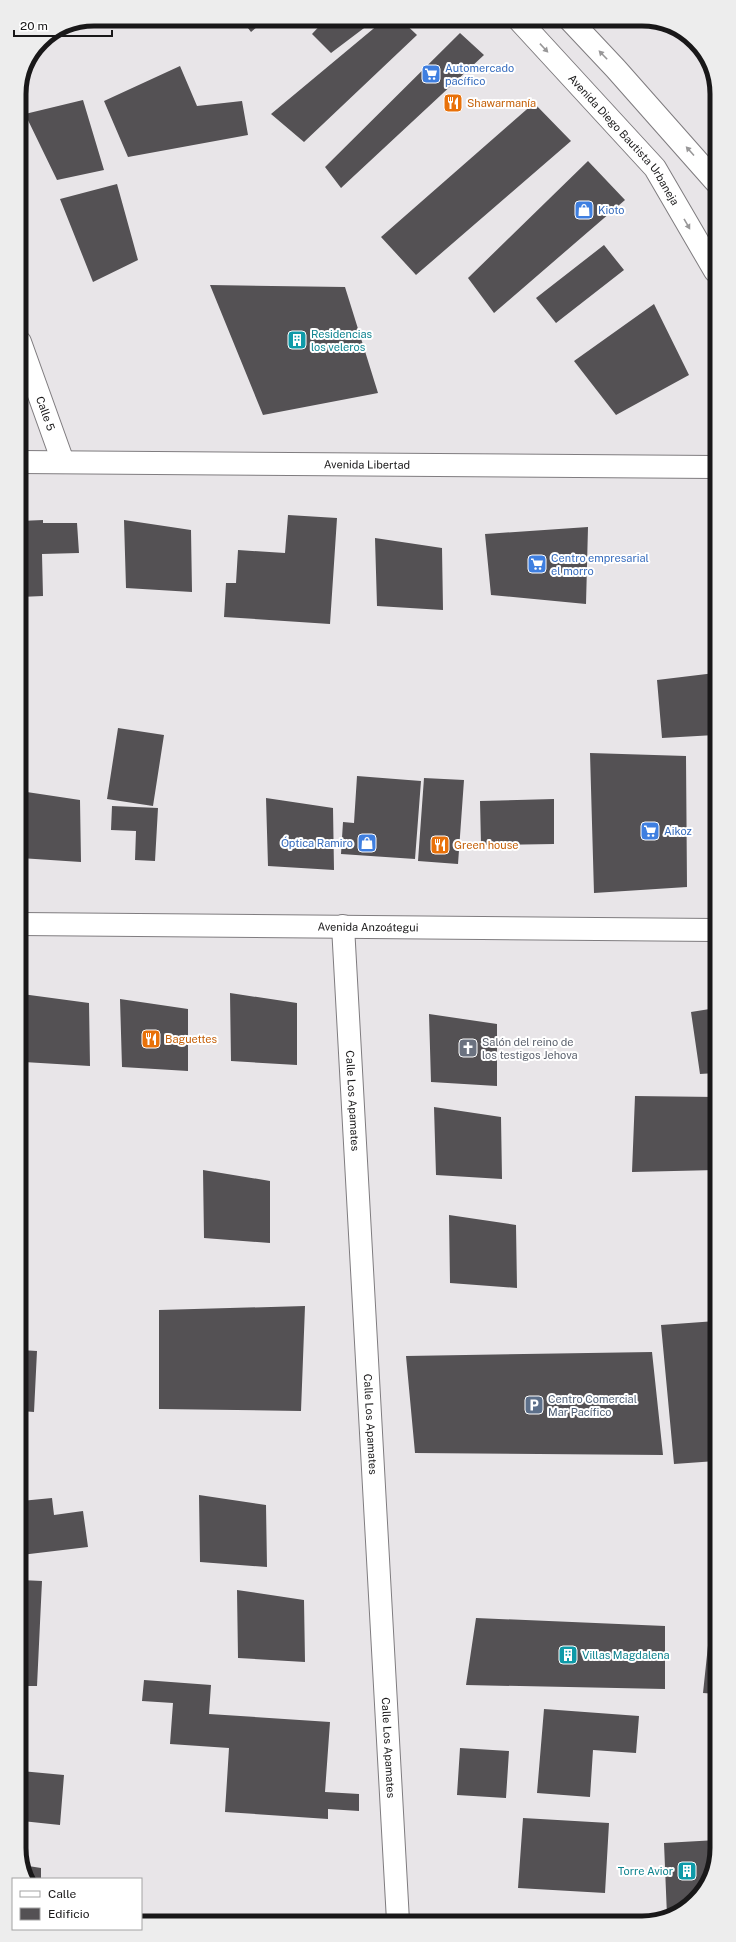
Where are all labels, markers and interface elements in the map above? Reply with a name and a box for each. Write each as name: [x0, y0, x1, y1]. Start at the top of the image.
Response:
scale bar: [14, 12, 112, 38]
text: 20 m: [20, 19, 48, 33]
one-way arrow: [539, 43, 549, 53]
one-way arrow: [598, 50, 607, 60]
place label: Automercado pacífico: [445, 62, 514, 87]
supermarket icon: Automercado pacífico: [420, 63, 442, 85]
street label: Avenida Diego Bautista Urbaneja: [566, 72, 681, 207]
restaurant icon: Shawarmanía: [442, 92, 464, 114]
place label: Shawarmanía: [467, 97, 536, 109]
one-way arrow: [685, 146, 694, 156]
shop icon: Kioto: [573, 199, 595, 221]
place label: Kioto: [598, 204, 625, 216]
one-way arrow: [684, 218, 691, 230]
place label: Residencias los veleros: [311, 328, 373, 353]
building icon: Residencias los veleros: [286, 329, 308, 351]
street label: Calle 5: [34, 395, 57, 432]
street label: Avenida Libertad: [324, 458, 410, 471]
place label: Centro empresarial el morro: [551, 552, 649, 577]
supermarket icon: Centro empresarial el morro: [526, 553, 548, 575]
supermarket icon: Aikoz: [639, 820, 661, 842]
place label: Aikoz: [664, 825, 692, 837]
shop icon: Óptica Ramiro: [356, 832, 378, 854]
restaurant icon: Green house: [429, 834, 451, 856]
place label: Óptica Ramiro: [281, 836, 353, 849]
place label: Green house: [454, 839, 519, 851]
street label: Avenida Anzoátegui: [317, 921, 419, 933]
restaurant icon: Baguettes: [140, 1028, 162, 1050]
place label: Baguettes: [165, 1033, 218, 1045]
place label: Salón del reino de los testigos Jehova: [482, 1036, 578, 1061]
church icon: Salón del reino de los testigos Jehova: [457, 1037, 479, 1059]
street label: Calle Los Apamates: [344, 1050, 361, 1152]
street label: Calle Los Apamates: [362, 1374, 379, 1475]
place label: Centro Comercial Mar Pacífico: [548, 1393, 637, 1418]
parking icon: Centro Comercial Mar Pacífico: [523, 1394, 545, 1416]
building icon: Villas Magdalena: [557, 1644, 579, 1666]
place label: Villas Magdalena: [582, 1649, 670, 1661]
street label: Calle Los Apamates: [380, 1697, 397, 1799]
building icon: Torre Avior: [676, 1860, 698, 1882]
place label: Torre Avior: [618, 1865, 673, 1877]
legend: [12, 1878, 142, 1930]
text: Calle: [48, 1887, 77, 1901]
text: Edificio: [48, 1907, 90, 1921]

